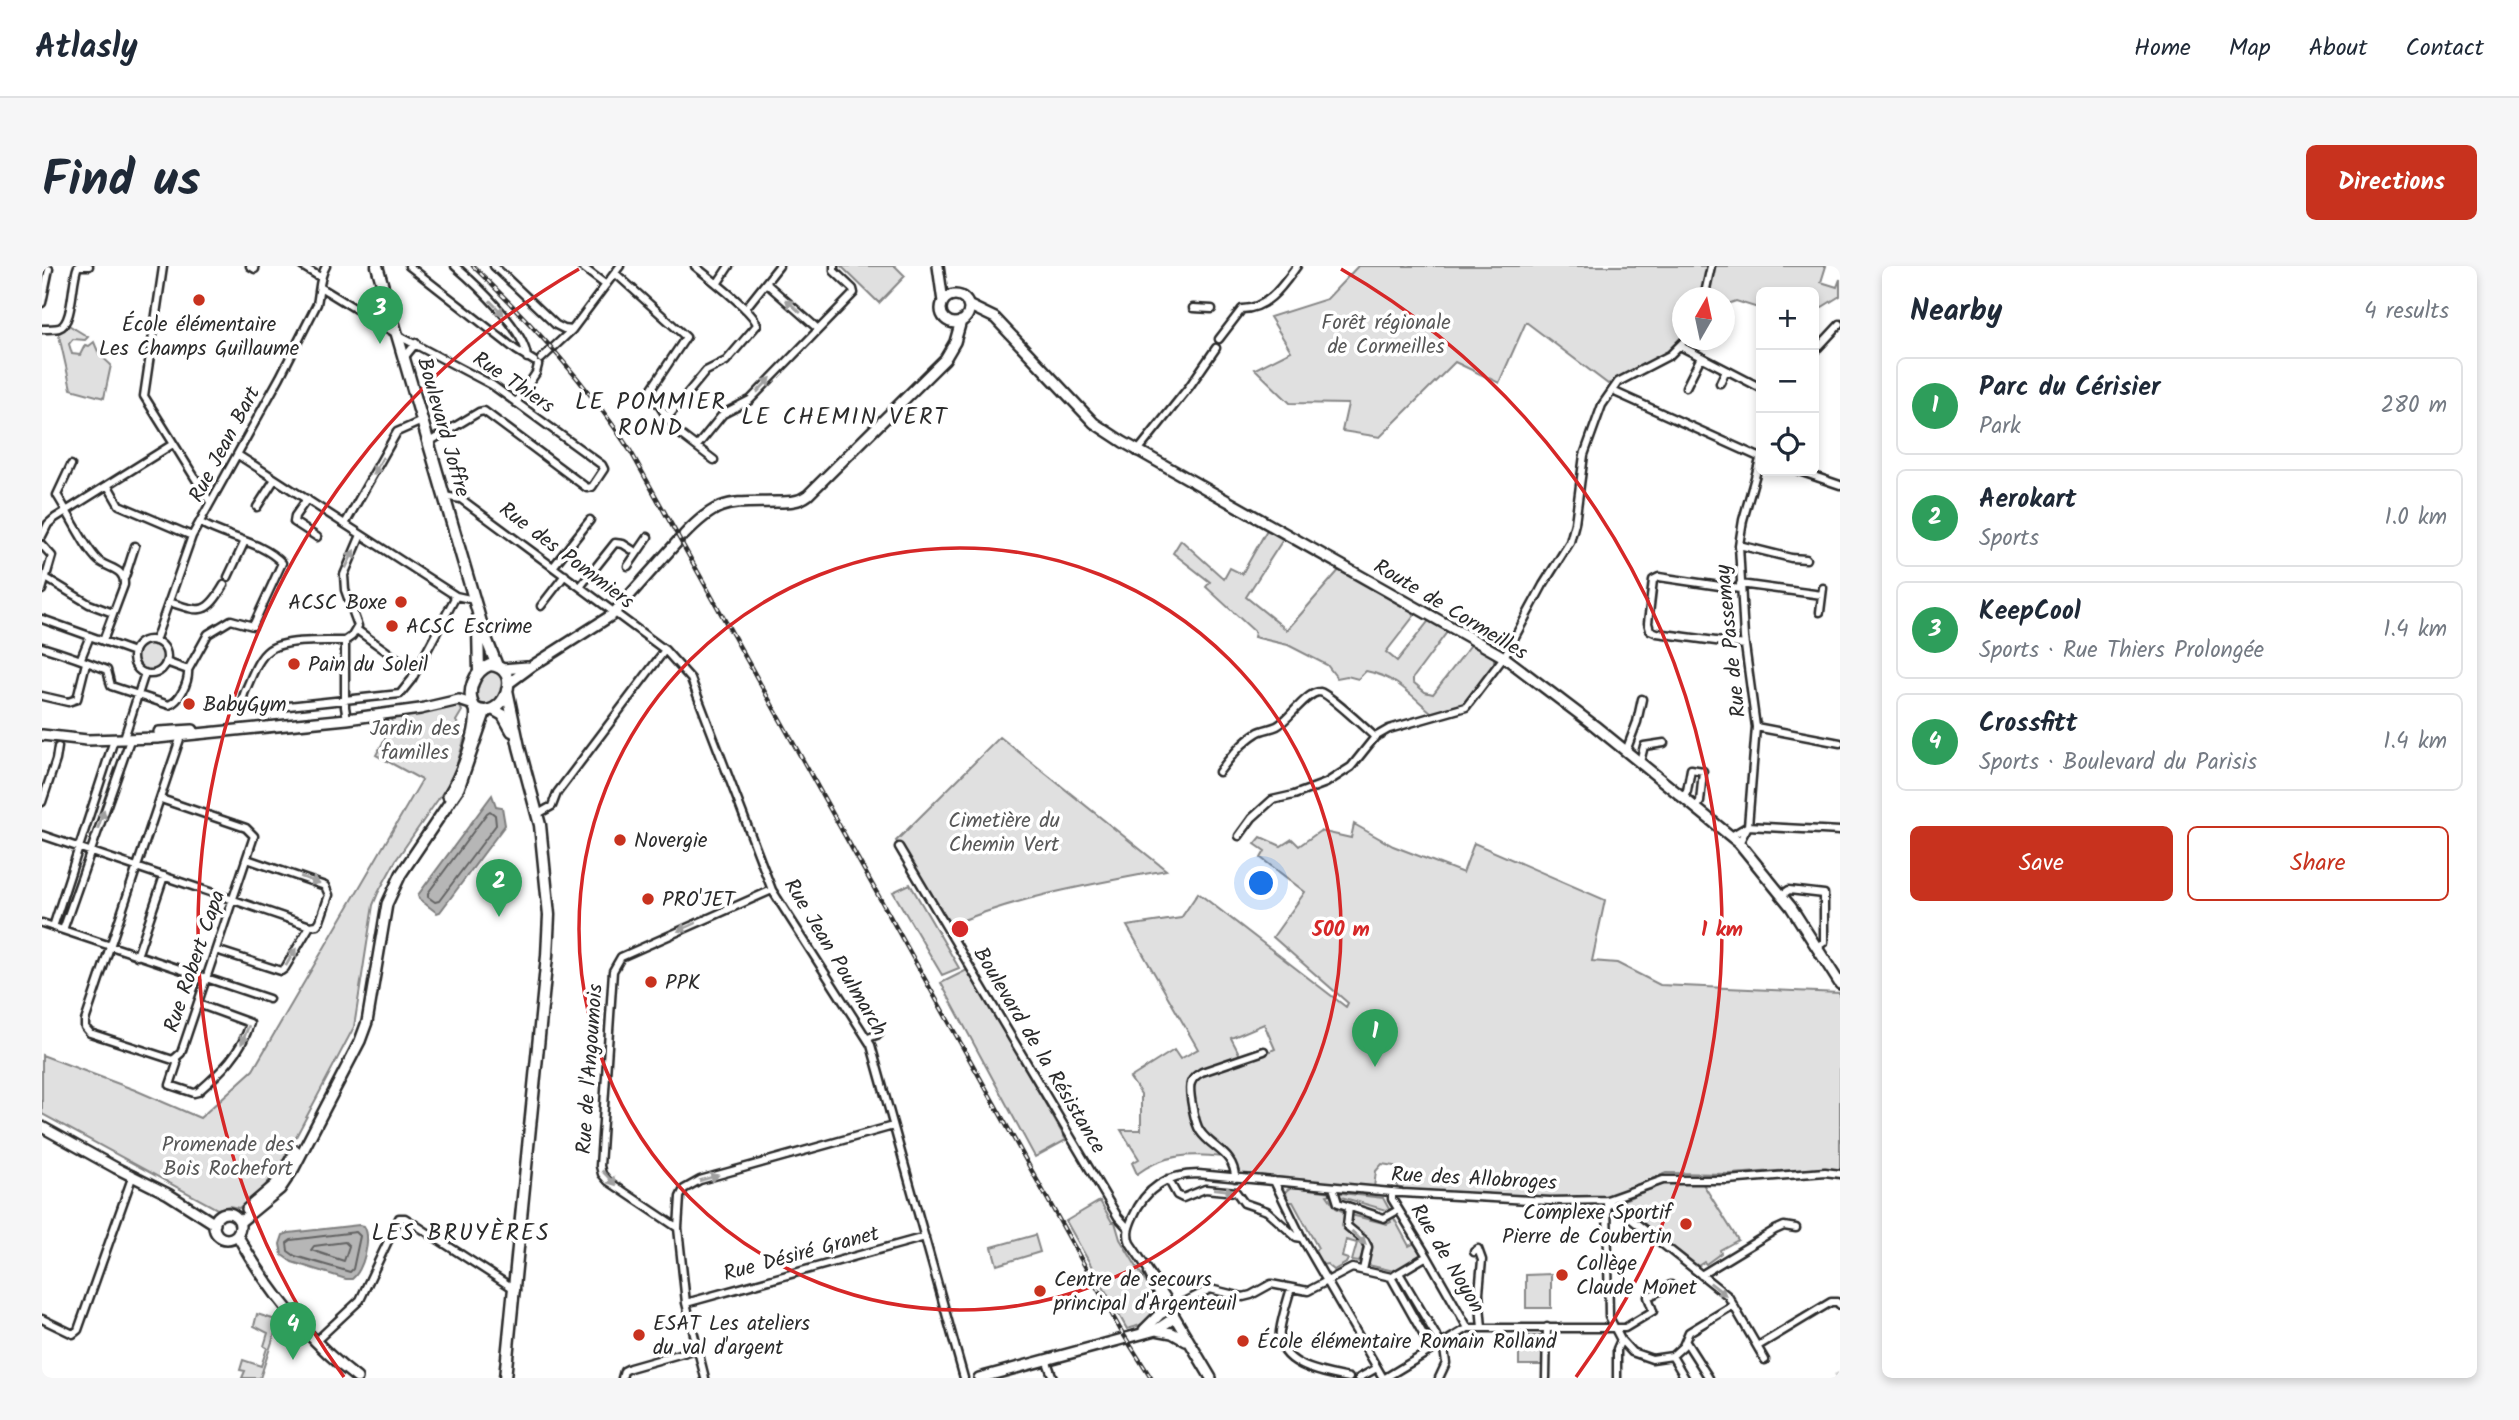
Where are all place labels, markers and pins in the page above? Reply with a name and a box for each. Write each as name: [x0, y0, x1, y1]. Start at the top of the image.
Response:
pin: 3: [357, 286, 403, 344]
marker: École élémentaire Les Champs Guillaume: [191, 292, 207, 308]
place label: École élémentaire Les Champs Guillaume: [99, 309, 300, 366]
place label: ACSC Boxe: [288, 587, 388, 620]
marker: ACSC Boxe: [393, 594, 409, 610]
place label: ACSC Escrime: [406, 611, 533, 644]
marker: ACSC Escrime: [384, 618, 400, 634]
place label: Pain du Soleil: [308, 649, 428, 682]
marker: Pain du Soleil: [286, 656, 302, 672]
place label: BabyGym: [203, 689, 287, 722]
marker: BabyGym: [181, 696, 197, 712]
place label: Novergie: [634, 825, 708, 858]
marker: Novergie: [612, 832, 628, 848]
pin: 2: [476, 859, 522, 917]
place label: PRO'JET: [662, 884, 737, 917]
marker: PRO'JET: [640, 891, 656, 907]
centre of rings: [948, 917, 972, 941]
place label: PPK: [665, 967, 701, 1000]
marker: PPK: [643, 974, 659, 990]
pin: 1: [1352, 1009, 1398, 1067]
place label: Complexe Sportif Pierre de Coubertin: [1502, 1197, 1674, 1254]
marker: Complexe Sportif Pierre de Coubertin: [1678, 1216, 1694, 1232]
place label: Collège Claude Monet: [1576, 1248, 1698, 1305]
place label: Centre de secours principal d'Argenteuil: [1053, 1264, 1237, 1321]
marker: Collège Claude Monet: [1554, 1267, 1570, 1283]
marker: Centre de secours principal d'Argenteuil: [1032, 1283, 1048, 1299]
pin: 4: [270, 1302, 316, 1360]
place label: ESAT Les ateliers du val d'argent: [653, 1308, 810, 1365]
place label: École élémentaire Romain Rolland: [1257, 1326, 1557, 1359]
marker: ESAT Les ateliers du val d'argent: [631, 1327, 647, 1343]
marker: École élémentaire Romain Rolland: [1235, 1333, 1251, 1349]

